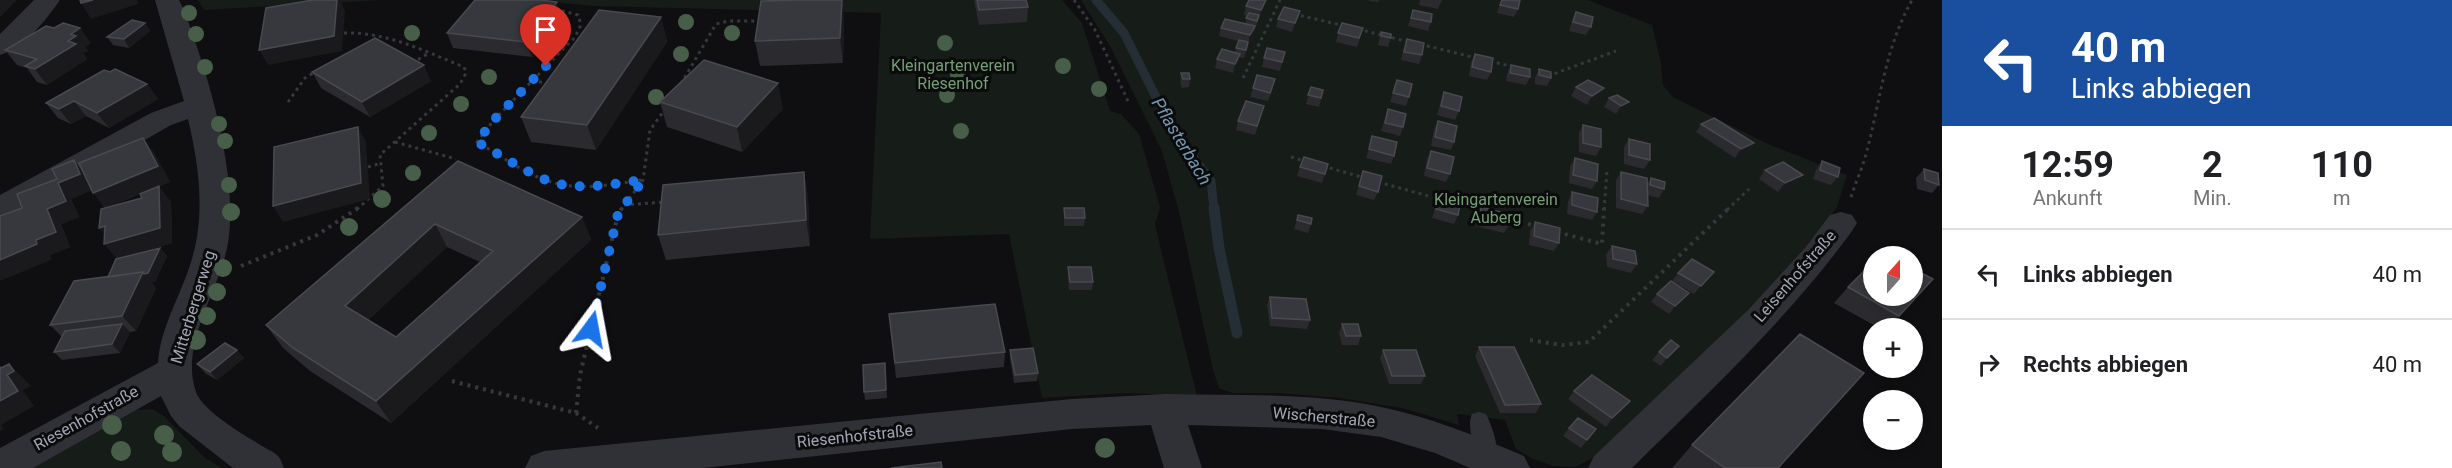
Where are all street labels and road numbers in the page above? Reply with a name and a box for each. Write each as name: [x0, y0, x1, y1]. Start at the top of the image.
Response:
street label: Leisenhofstraße: [1750, 226, 1840, 326]
street label: Mitterbergerweg: [167, 248, 219, 366]
street label: Riesenhofstraße: [30, 381, 142, 455]
street label: Wischerstraße: [1272, 403, 1376, 431]
street label: Riesenhofstraße: [796, 420, 914, 452]

